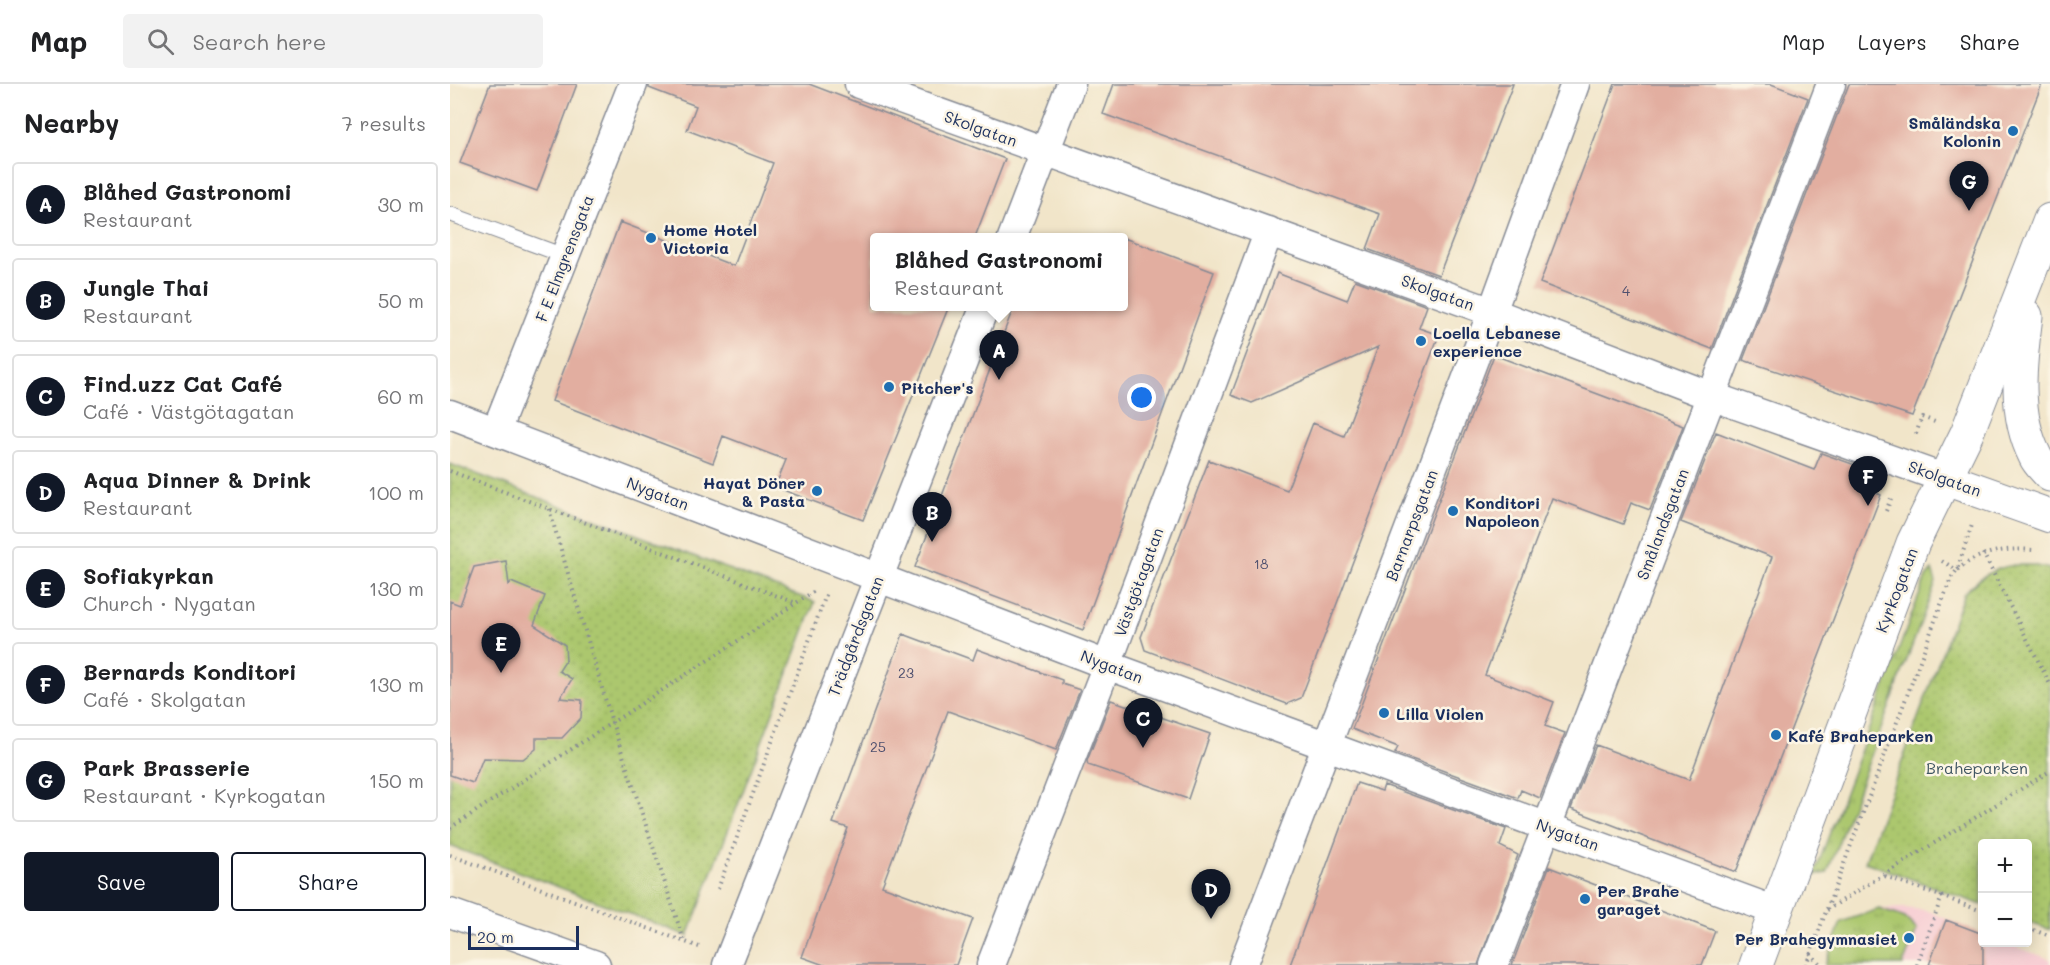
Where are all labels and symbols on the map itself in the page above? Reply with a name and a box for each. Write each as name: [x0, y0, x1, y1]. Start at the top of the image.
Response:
street label: Skolgatan: [942, 105, 1020, 151]
place label: Småländska Kolonin: [1908, 112, 2001, 151]
marker: Småländska Kolonin: [2006, 124, 2020, 138]
pin: G: [1950, 162, 1988, 211]
street label: F E Elmgrensgata: [530, 191, 598, 325]
place label: Home Hotel Victoria: [663, 219, 757, 258]
marker: Home Hotel Victoria: [644, 231, 658, 245]
street label: Skolgatan: [1399, 269, 1477, 315]
house number: 4: [1622, 281, 1631, 300]
place label: Loella Lebanese experience: [1433, 322, 1561, 361]
pin: A: [980, 330, 1018, 380]
marker: Loella Lebanese experience: [1414, 334, 1428, 348]
place label: Pitcher's: [901, 377, 974, 398]
marker: Pitcher's: [882, 380, 896, 394]
your location: [1127, 383, 1156, 412]
street label: Skolgatan: [1906, 455, 1984, 501]
pin: F: [1848, 456, 1888, 506]
street label: Smålandsgatan: [1631, 465, 1693, 583]
street label: Barnarpsgatan: [1380, 466, 1442, 584]
street label: Nygatan: [624, 472, 692, 514]
place label: Hayat Döner & Pasta: [703, 472, 805, 511]
marker: Hayat Döner & Pasta: [810, 484, 824, 498]
pin: B: [912, 492, 952, 542]
place label: Konditori Napoleon: [1465, 492, 1541, 531]
marker: Konditori Napoleon: [1446, 504, 1460, 518]
street label: Västgötagatan: [1109, 525, 1167, 639]
street label: Kyrkogatan: [1870, 545, 1922, 635]
house number: 18: [1254, 554, 1268, 573]
street label: Trädgårdsgatan: [822, 573, 888, 699]
pin: E: [482, 624, 520, 673]
street label: Nygatan: [1078, 645, 1146, 687]
house number: 23: [898, 663, 914, 682]
pin: C: [1124, 698, 1162, 748]
place label: Lilla Violen: [1396, 703, 1484, 724]
marker: Lilla Violen: [1377, 706, 1391, 720]
place label: Kafé Braheparken: [1788, 725, 1933, 746]
marker: Kafé Braheparken: [1769, 728, 1783, 742]
house number: 25: [870, 737, 886, 756]
park label: Braheparken: [1926, 757, 2028, 778]
street label: Nygatan: [1534, 813, 1602, 855]
pin: D: [1192, 870, 1230, 919]
place label: Per Brahe garaget: [1597, 880, 1679, 919]
marker: Per Brahe garaget: [1578, 892, 1592, 906]
scale bar: [468, 923, 579, 950]
place label: Per Brahegymnasiet: [1735, 928, 1897, 949]
marker: Per Brahegymnasiet: [1902, 931, 1916, 945]

